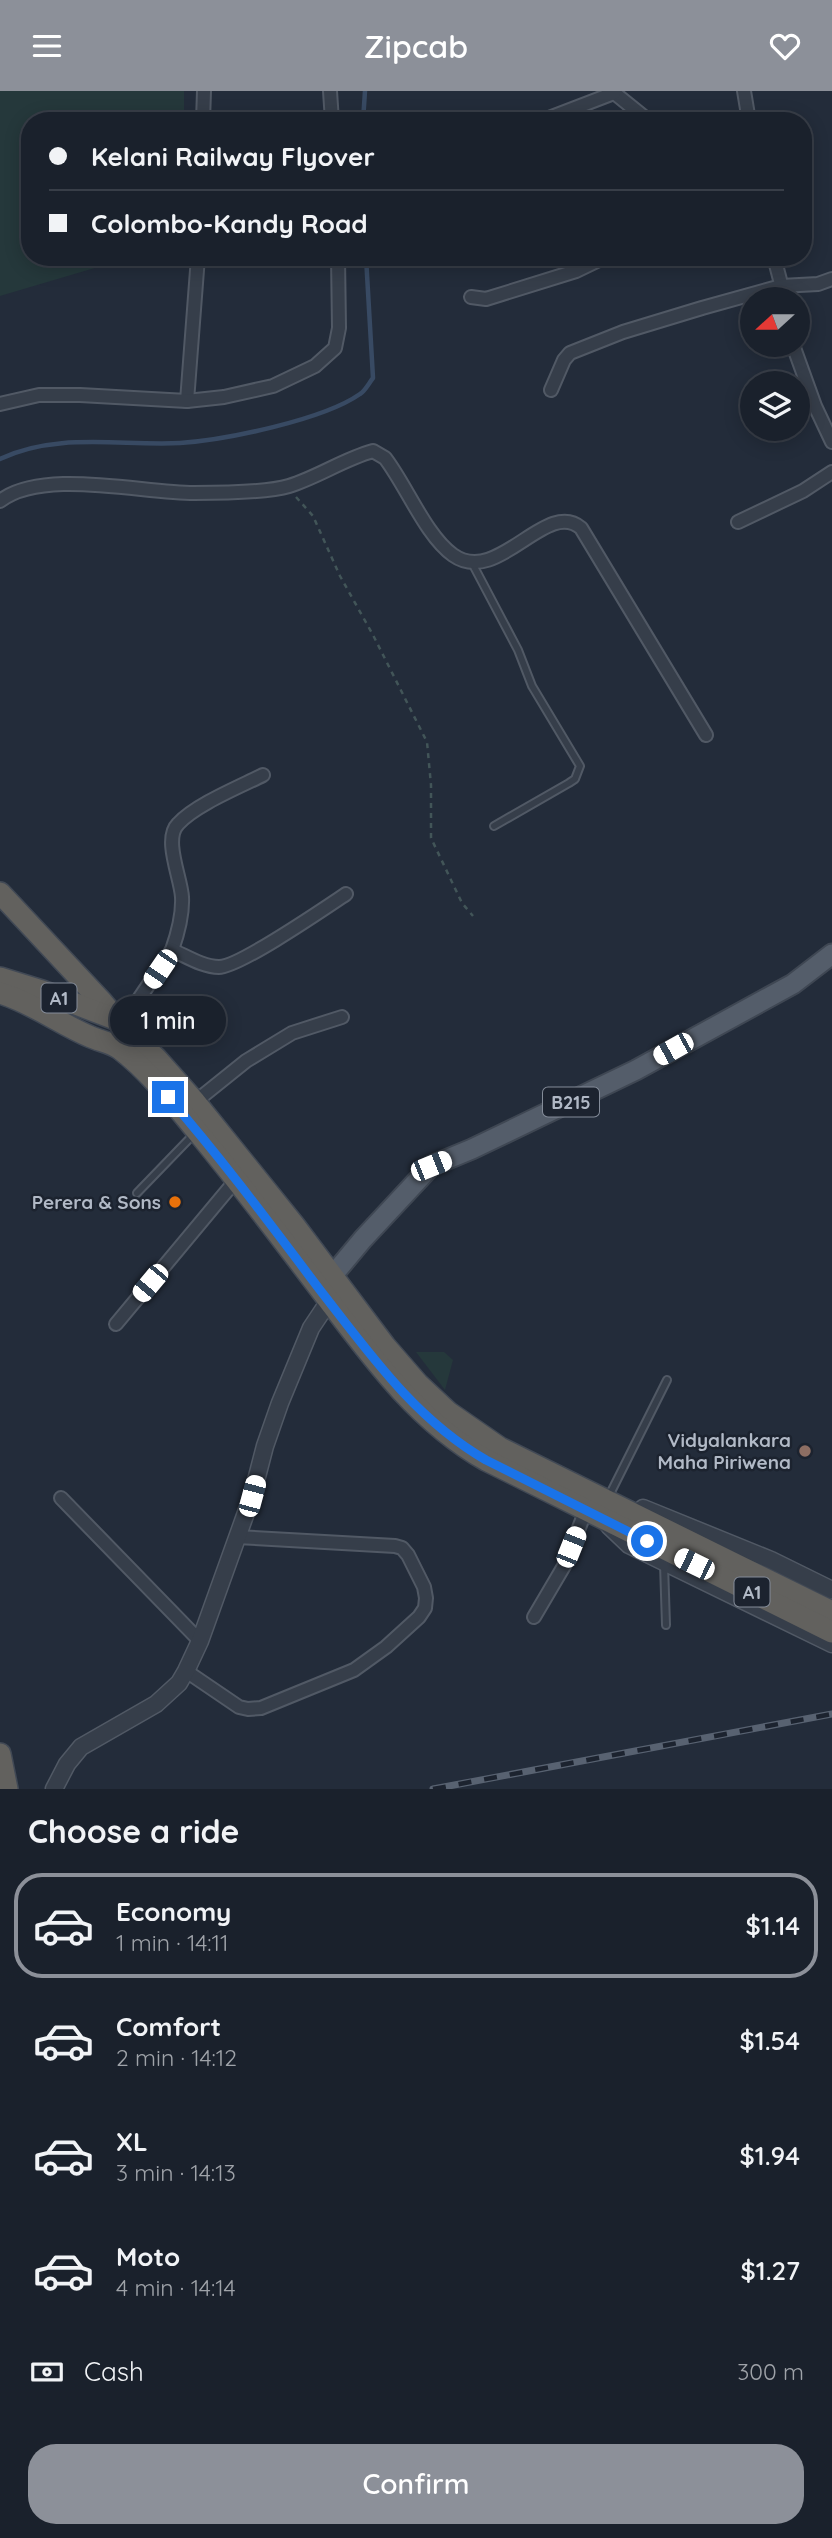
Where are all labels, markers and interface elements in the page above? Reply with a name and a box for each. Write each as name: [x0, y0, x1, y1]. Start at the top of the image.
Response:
text: Zipcab: [364, 26, 468, 66]
icon: menu: [28, 27, 66, 65]
icon: heart: [766, 27, 804, 65]
text: Kelani Railway Flyover: [91, 140, 375, 173]
text: Colombo-Kandy Road: [91, 207, 368, 240]
north arrow: [740, 287, 810, 357]
map controls: [740, 287, 810, 441]
button: layers: [740, 371, 810, 441]
car: [140, 946, 181, 992]
road number: A1: [42, 984, 76, 1013]
callout: 1 min: [110, 995, 226, 1045]
text: 1 min: [140, 1006, 196, 1035]
car: [650, 1030, 697, 1068]
route end: [152, 1081, 184, 1113]
road number: B215: [543, 1087, 599, 1117]
car: [408, 1148, 455, 1184]
place label: Perera & Sons: [32, 1190, 161, 1214]
marker: Perera & Sons: [167, 1194, 183, 1210]
car: [129, 1260, 172, 1306]
place label: Vidyalankara Maha Piriwena: [657, 1428, 791, 1474]
marker: Vidyalankara Maha Piriwena: [797, 1443, 813, 1459]
car: [237, 1473, 268, 1519]
car: [554, 1524, 589, 1570]
route start: [631, 1525, 663, 1557]
car: [671, 1545, 718, 1583]
road number: A1: [734, 1577, 770, 1607]
text: Choose a ride: [28, 1811, 240, 1851]
icon: car: [32, 1894, 95, 1957]
text: Economy: [116, 1895, 231, 1928]
text: $1.14: [746, 1909, 800, 1942]
text: 1 min · 14:11: [116, 1928, 229, 1957]
icon: car: [32, 2009, 95, 2072]
text: Comfort: [116, 2010, 221, 2043]
text: $1.54: [739, 2024, 800, 2057]
text: 2 min · 14:12: [116, 2043, 237, 2072]
icon: car: [32, 2124, 95, 2187]
text: XL: [116, 2125, 148, 2158]
text: $1.94: [739, 2139, 800, 2172]
text: 3 min · 14:13: [116, 2158, 236, 2187]
icon: car: [32, 2239, 95, 2302]
text: Moto: [116, 2240, 180, 2273]
text: $1.27: [740, 2254, 800, 2287]
text: 4 min · 14:14: [116, 2273, 236, 2302]
icon: cash: [28, 2353, 66, 2391]
text: Cash: [84, 2355, 144, 2388]
text: 300 m: [737, 2357, 804, 2386]
button: Confirm: [28, 2444, 804, 2524]

